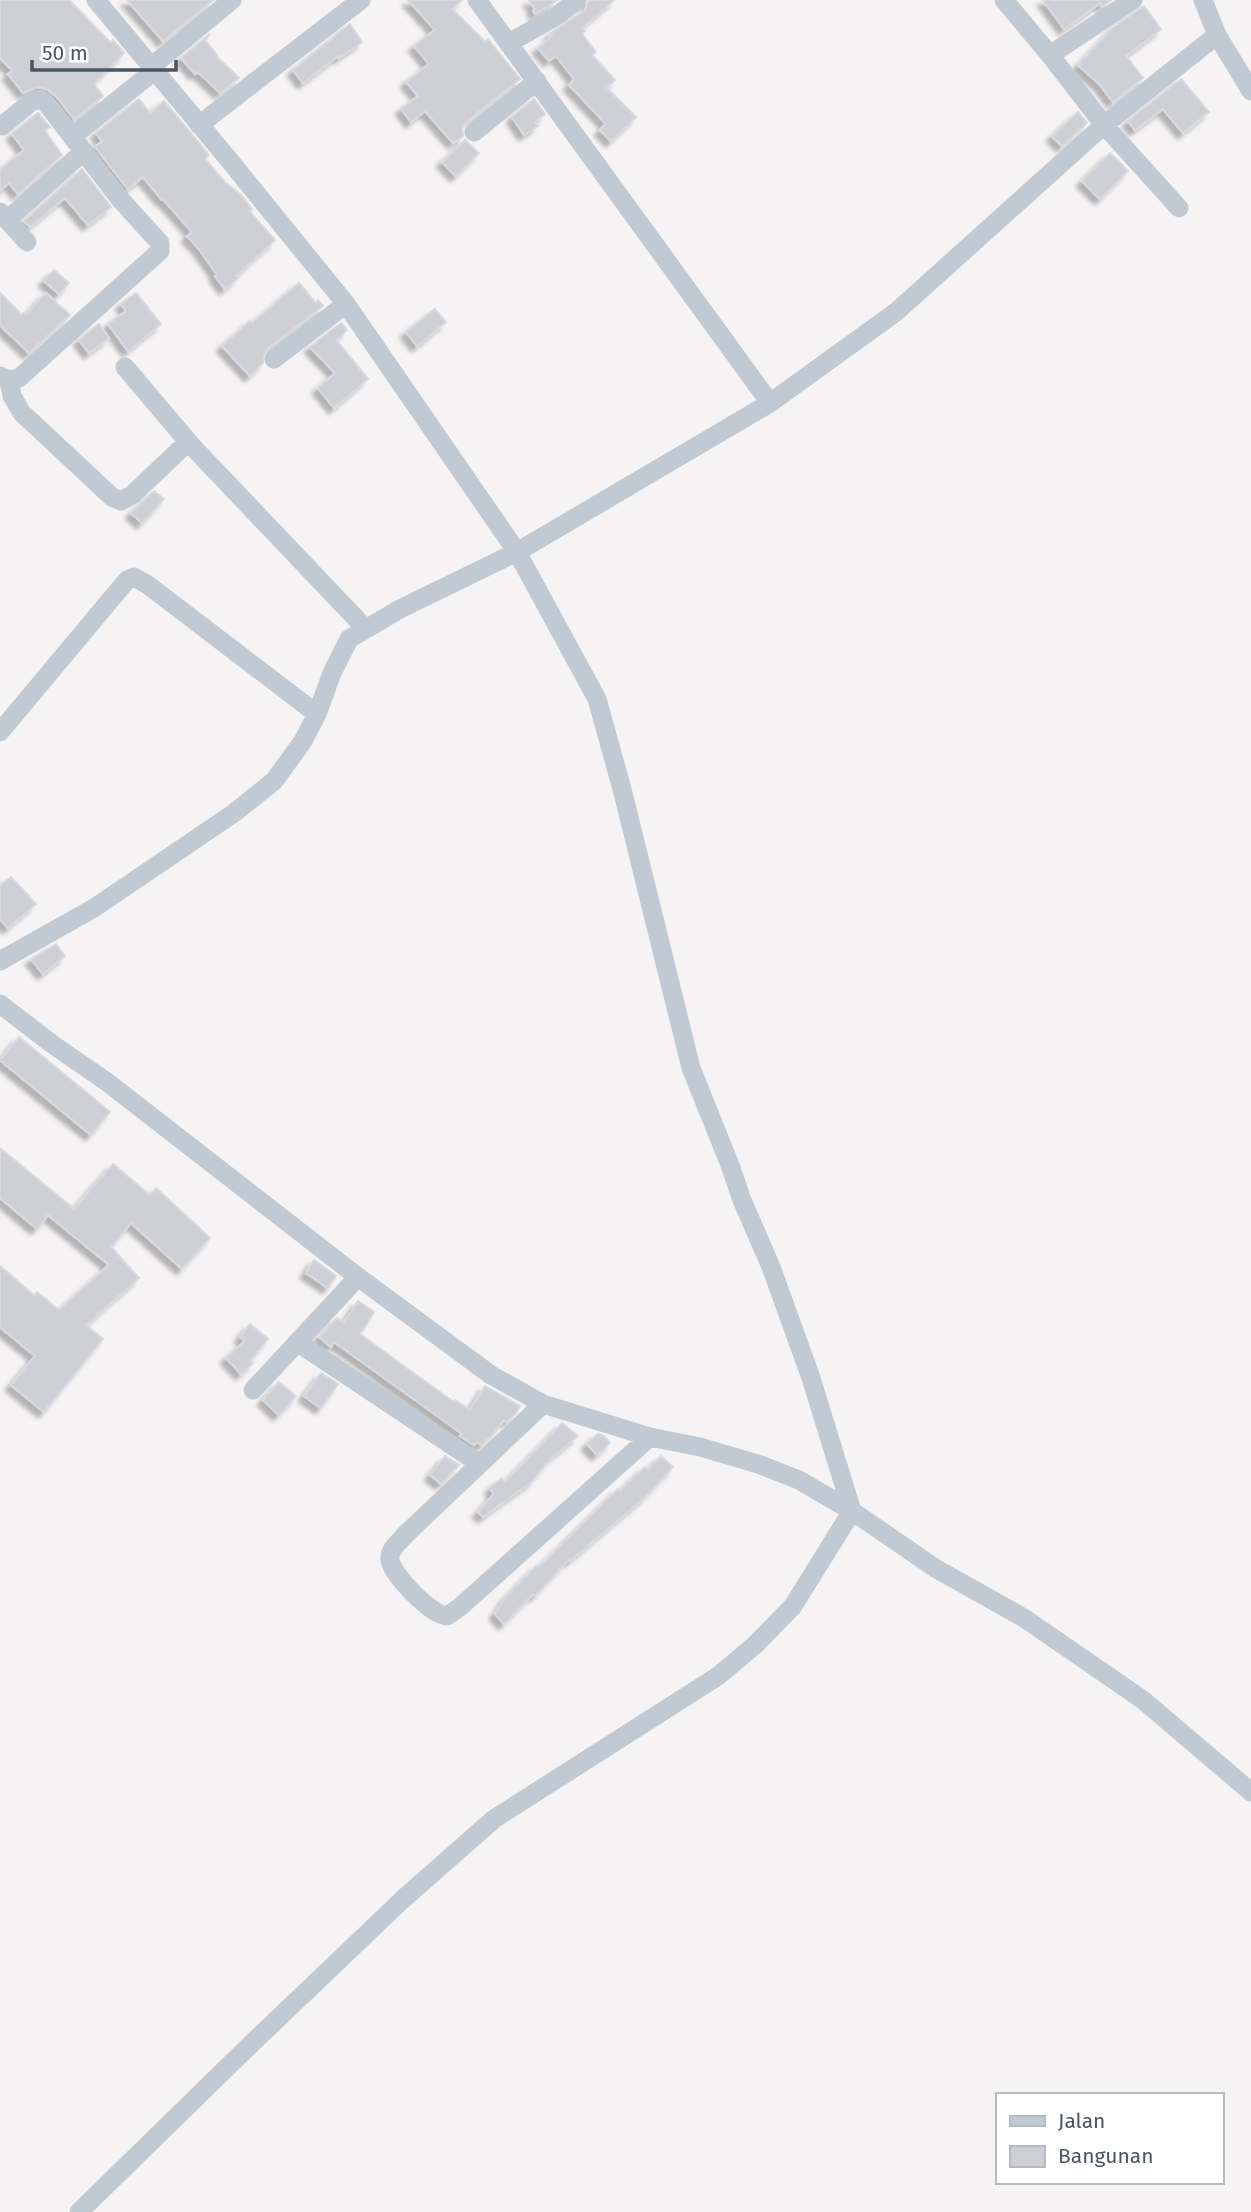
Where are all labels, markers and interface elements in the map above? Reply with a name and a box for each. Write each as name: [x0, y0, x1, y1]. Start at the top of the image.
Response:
scale bar: [32, 28, 175, 72]
text: 50 m: [42, 40, 88, 66]
legend: [996, 2093, 1223, 2184]
text: Jalan: [1058, 2108, 1105, 2134]
text: Bangunan: [1058, 2143, 1153, 2169]

